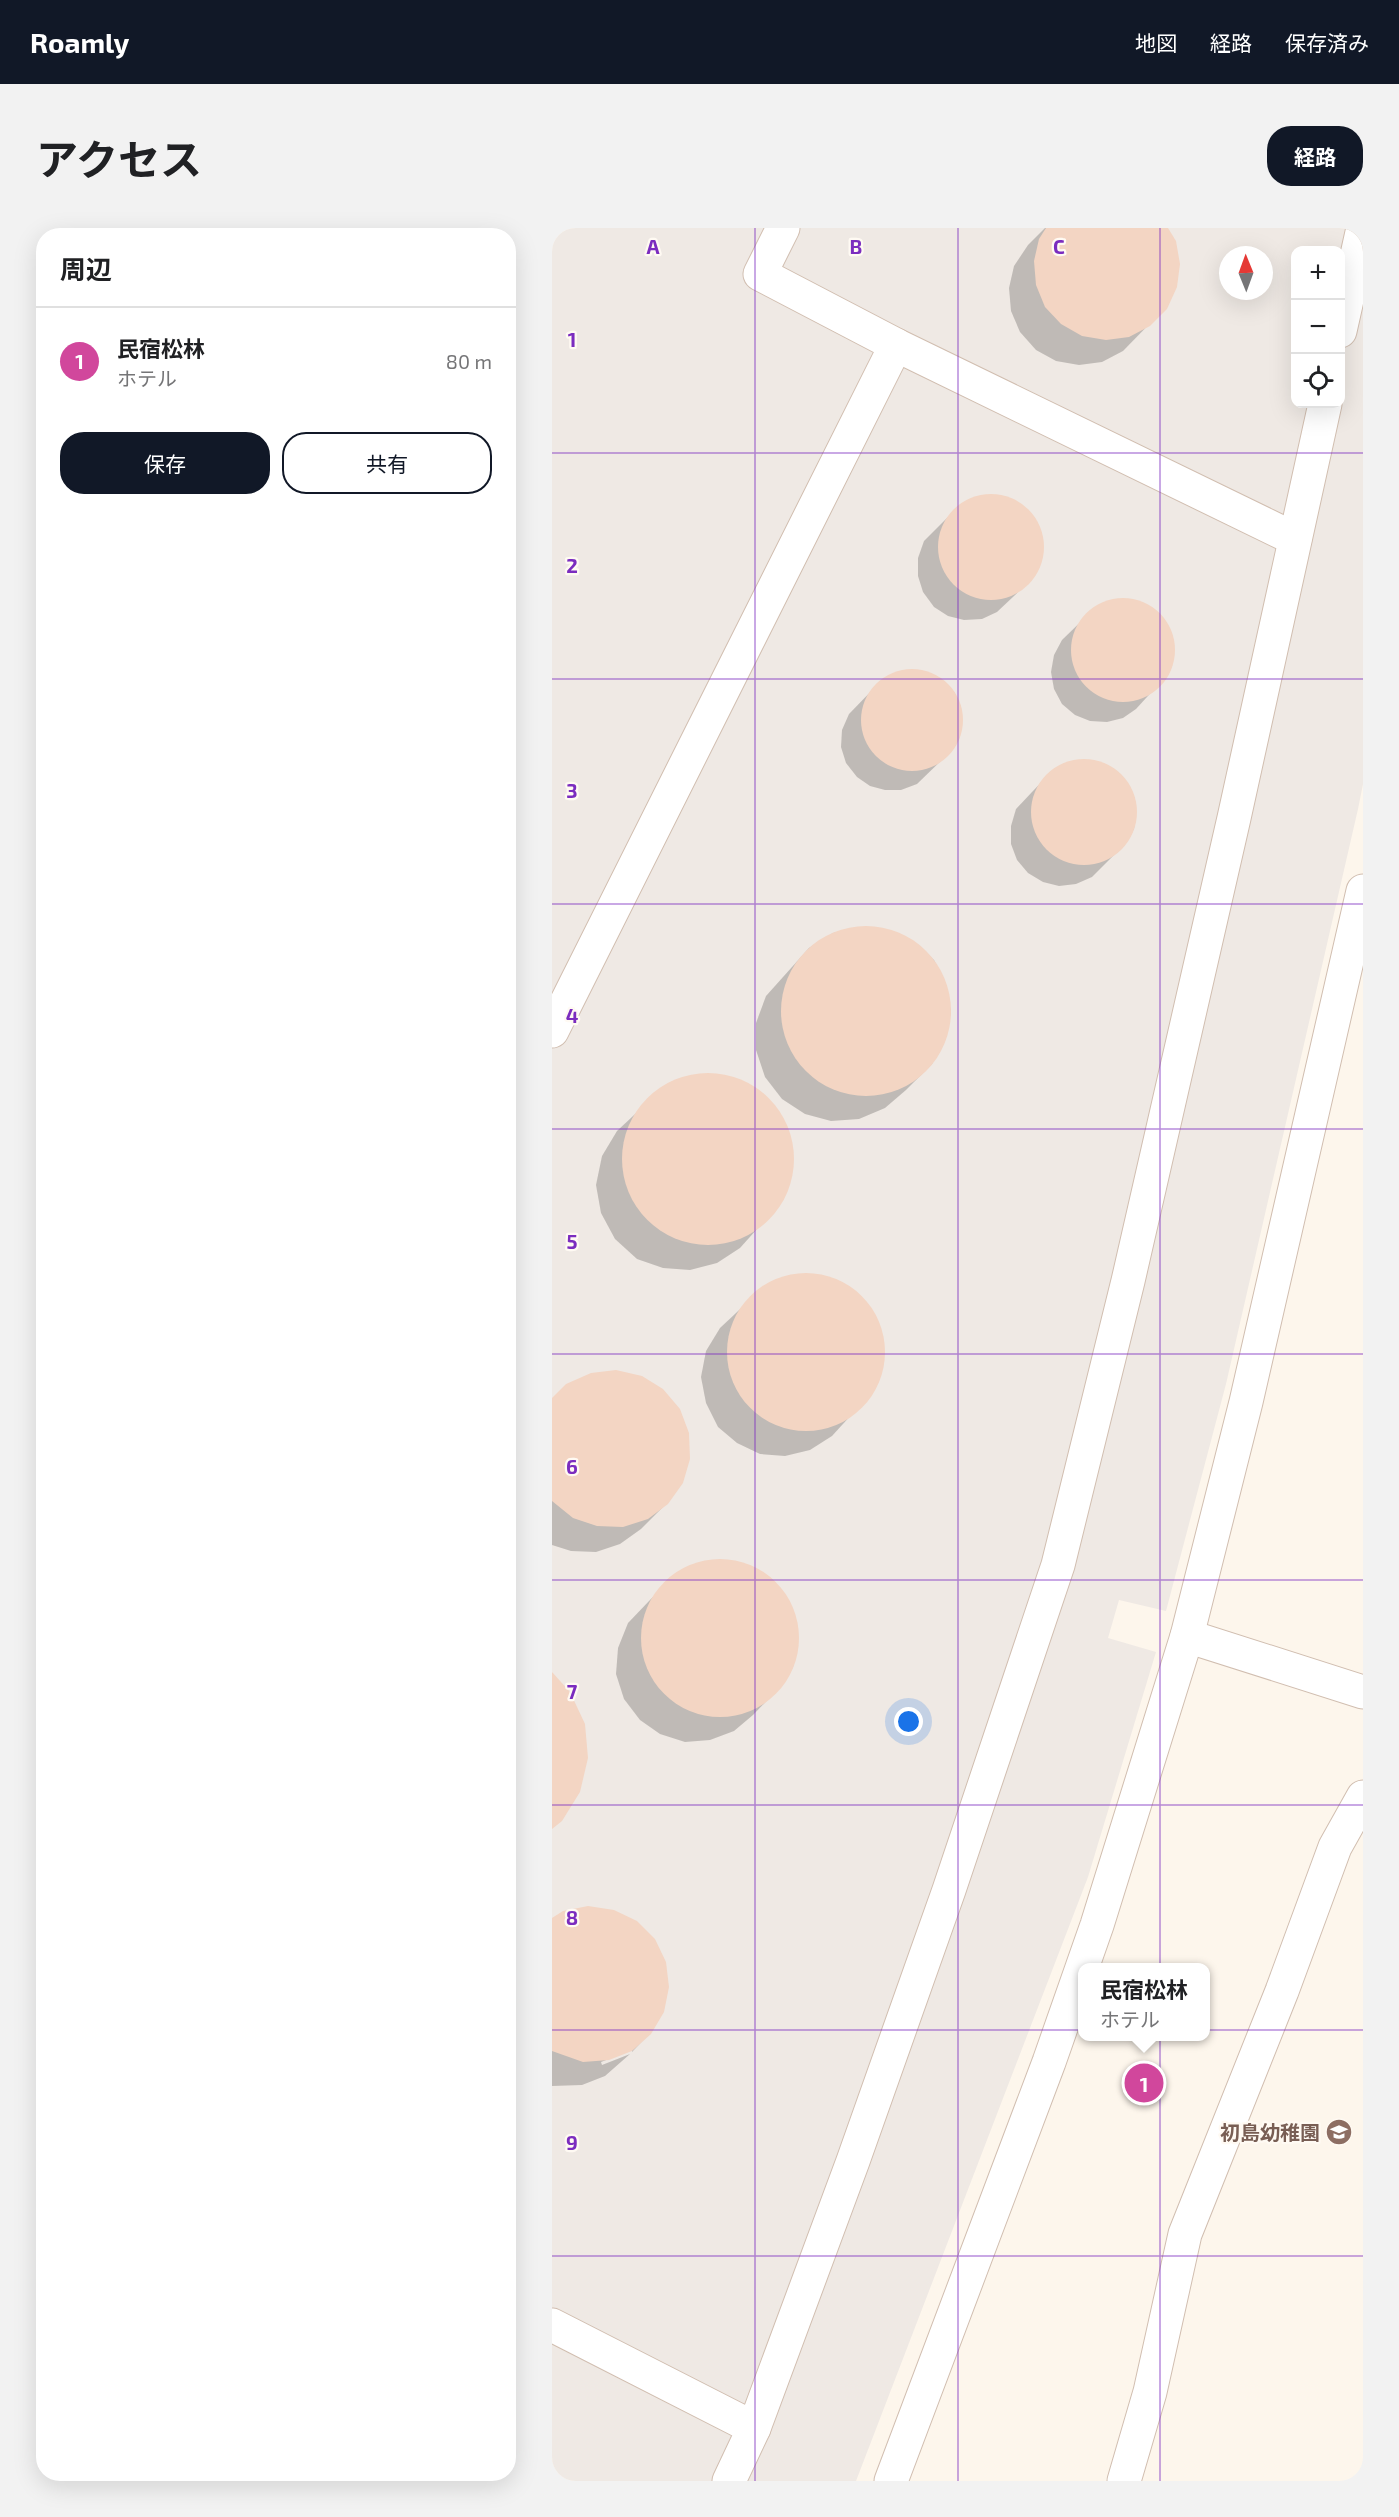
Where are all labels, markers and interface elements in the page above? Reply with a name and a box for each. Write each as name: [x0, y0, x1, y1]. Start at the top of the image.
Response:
text: Roamly: [30, 25, 129, 59]
text: 地図: [1135, 30, 1177, 55]
text: 経路: [1210, 30, 1252, 55]
text: 保存済み: [1285, 30, 1369, 55]
button: 経路: [1267, 126, 1363, 186]
text: アクセス: [36, 133, 202, 183]
text: A: [646, 234, 660, 258]
text: B: [850, 234, 862, 258]
text: C: [1053, 234, 1065, 258]
north arrow: [1219, 246, 1273, 300]
map controls: [1291, 246, 1345, 408]
button: +: [1291, 246, 1345, 300]
text: 周辺: [60, 253, 112, 284]
button: −: [1291, 300, 1345, 354]
text: 1: [568, 327, 576, 351]
text: 民宿松林: [117, 335, 205, 361]
text: 1: [75, 349, 84, 373]
text: 80 m: [446, 349, 492, 373]
button: locate: [1291, 354, 1345, 408]
text: ホテル: [117, 366, 177, 390]
button: 保存: [60, 432, 270, 494]
button: 共有: [282, 432, 492, 494]
text: 2: [566, 553, 578, 577]
text: 3: [566, 778, 578, 802]
text: 4: [566, 1003, 579, 1027]
text: 5: [566, 1229, 578, 1253]
text: 6: [566, 1454, 578, 1478]
text: 7: [567, 1679, 578, 1703]
your location: [894, 1707, 923, 1736]
text: 8: [566, 1905, 578, 1929]
popup: [1078, 1963, 1210, 2041]
text: 民宿松林: [1100, 1976, 1188, 2002]
text: ホテル: [1100, 2007, 1160, 2031]
pin: 1: [1124, 2060, 1164, 2106]
school or university icon: 初島幼稚園: [1324, 2117, 1354, 2147]
place label: 初島幼稚園: [1220, 2120, 1320, 2144]
text: 9: [566, 2130, 578, 2154]

